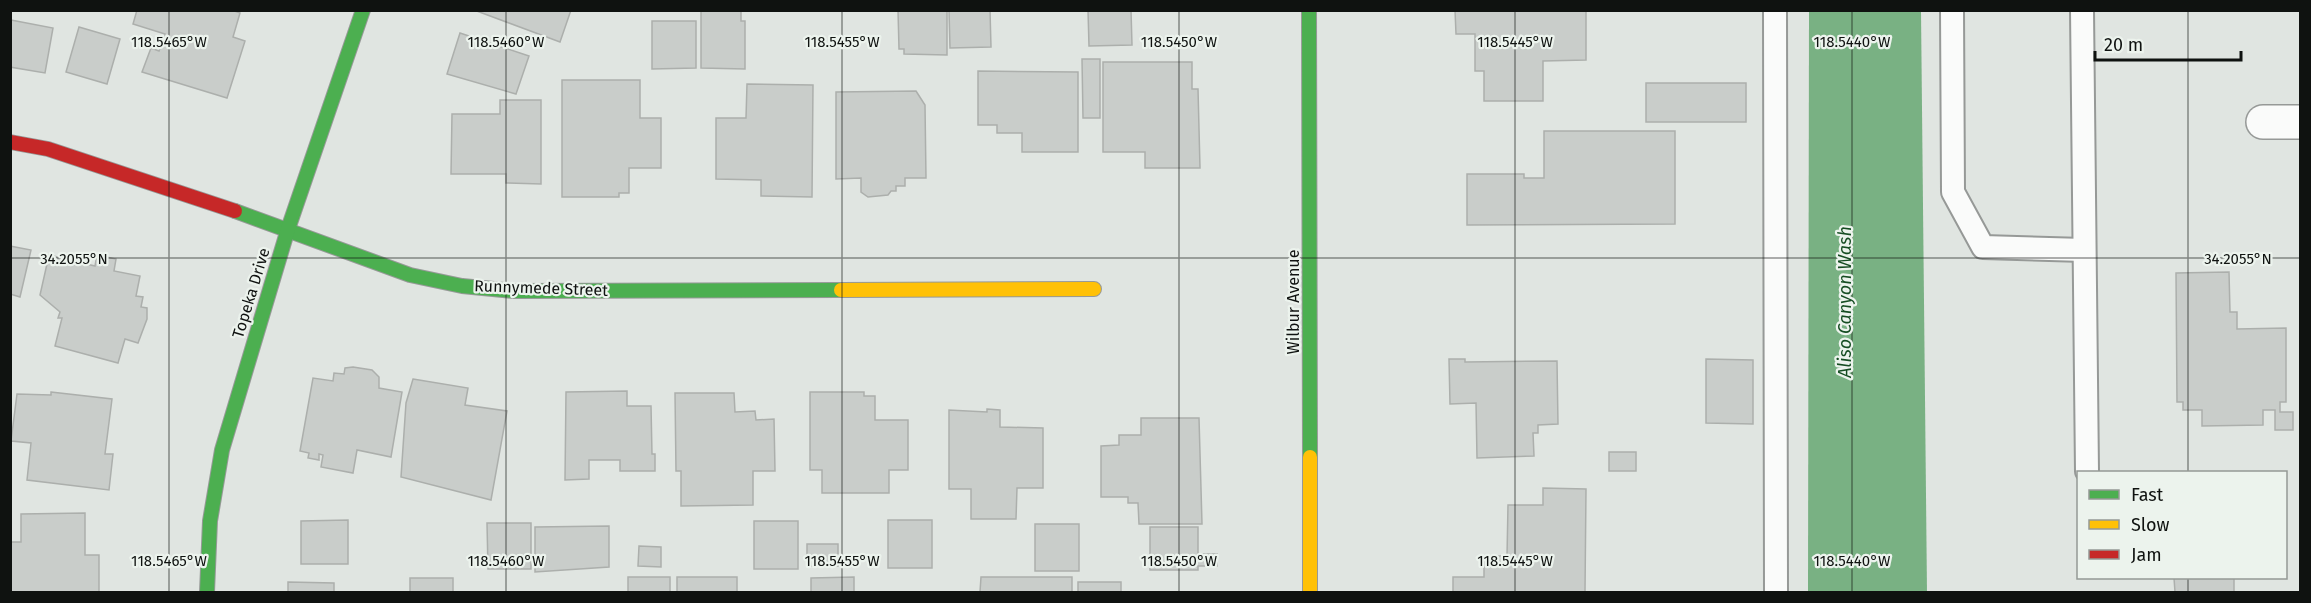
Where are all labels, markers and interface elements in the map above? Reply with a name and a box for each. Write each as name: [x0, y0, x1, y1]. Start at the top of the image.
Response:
scale bar: [2095, 24, 2240, 62]
text: 118.5465°W: [131, 33, 208, 51]
text: 118.5460°W: [468, 33, 545, 51]
text: 118.5455°W: [804, 33, 880, 51]
text: 118.5450°W: [1141, 33, 1218, 51]
text: 118.5445°W: [1477, 33, 1553, 51]
text: 118.5440°W: [1814, 33, 1891, 51]
text: 20 m: [2104, 34, 2143, 56]
water label: Aliso Canyon Wash: [1834, 226, 1856, 379]
street label: Topeka Drive: [228, 246, 274, 340]
text: 34.2055°N: [40, 250, 108, 268]
street label: Wilbur Avenue: [1284, 250, 1303, 354]
text: 34.2055°N: [2204, 250, 2272, 268]
street label: Runnymede Street: [474, 276, 608, 300]
legend: [2077, 471, 2287, 579]
text: Fast: [2131, 484, 2164, 506]
text: Slow: [2131, 514, 2170, 536]
text: Jam: [2131, 544, 2162, 566]
text: 118.5465°W: [131, 552, 208, 570]
text: 118.5460°W: [468, 552, 545, 570]
text: 118.5455°W: [804, 552, 880, 570]
text: 118.5450°W: [1141, 552, 1218, 570]
text: 118.5445°W: [1477, 552, 1553, 570]
text: 118.5440°W: [1814, 552, 1891, 570]

